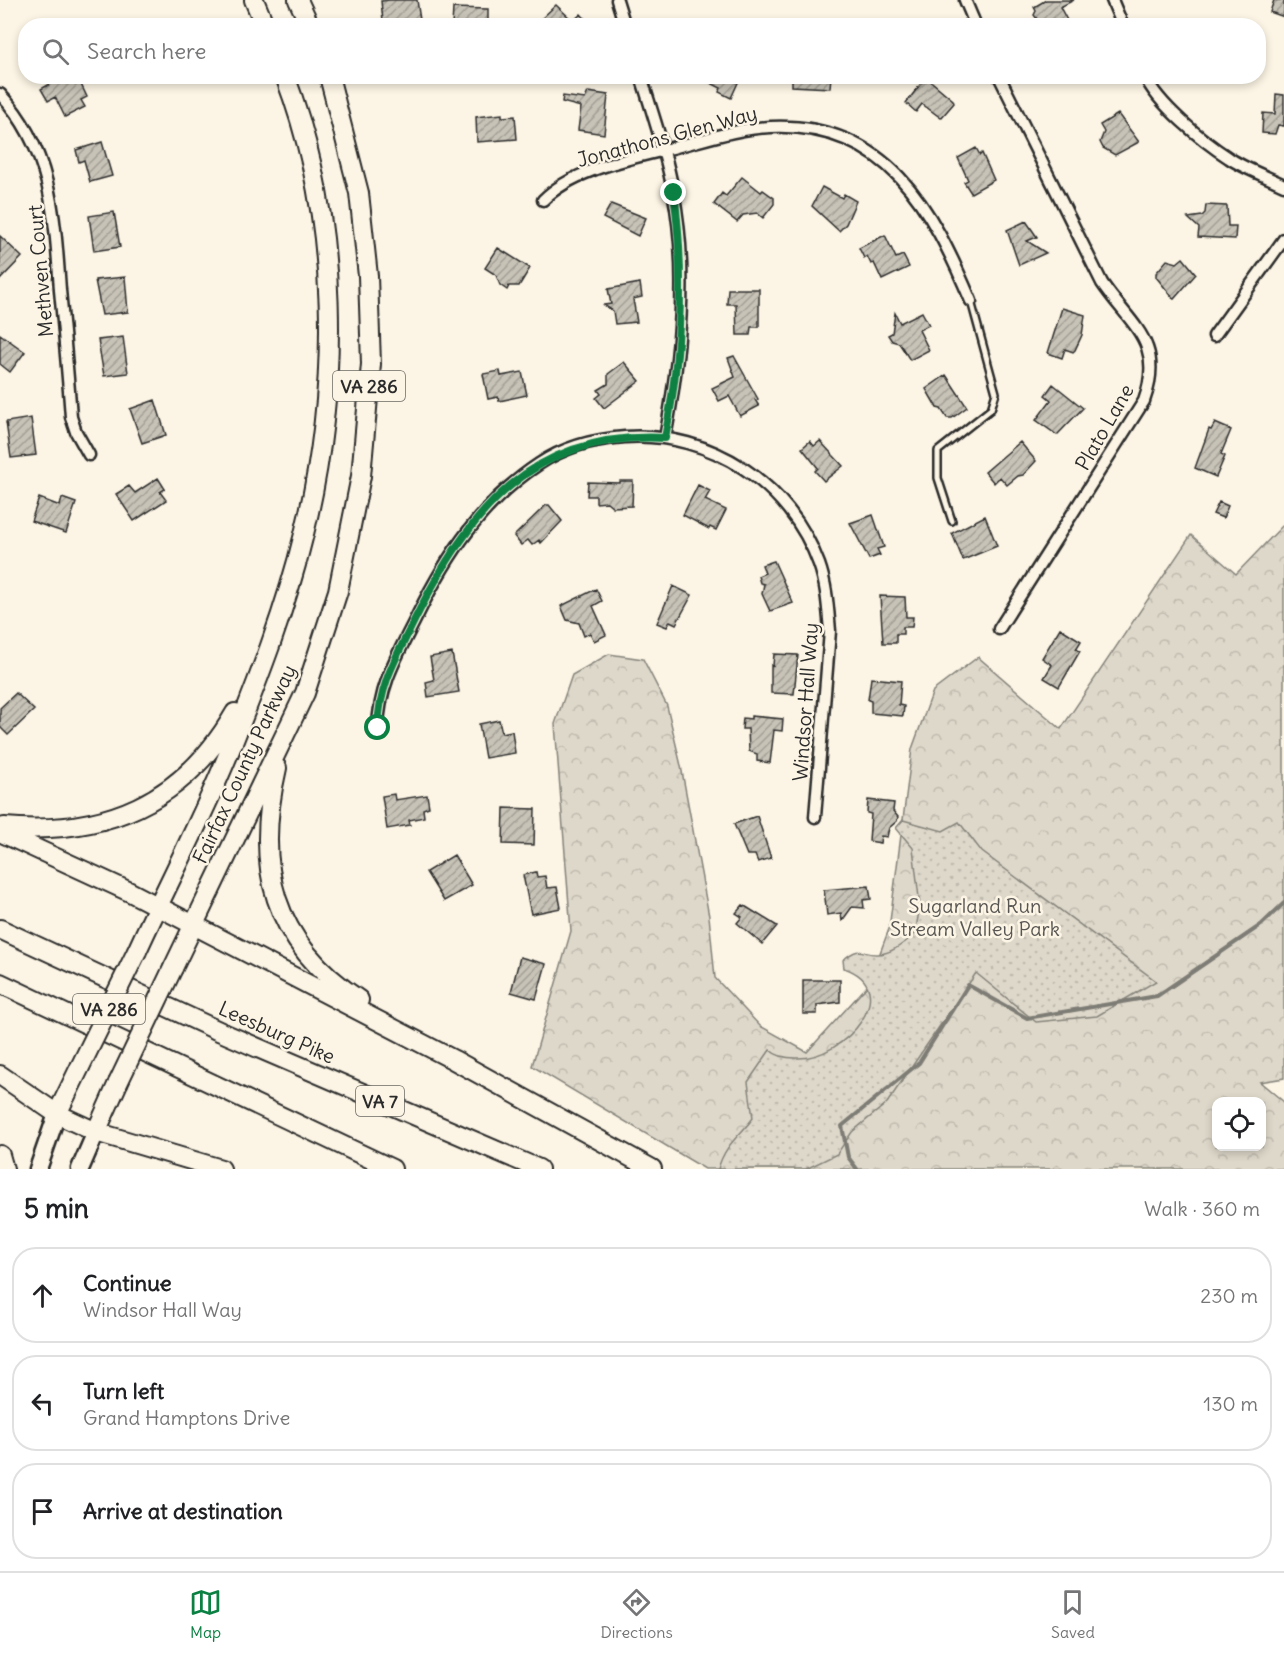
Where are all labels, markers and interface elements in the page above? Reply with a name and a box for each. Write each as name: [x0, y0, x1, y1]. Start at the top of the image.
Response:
search box: [18, 18, 1266, 84]
icon: search: [39, 35, 72, 68]
text: Search here: [87, 37, 206, 65]
street label: Jonathons Glen Way: [574, 100, 760, 172]
route end: [660, 179, 686, 205]
street label: Methven Court: [22, 204, 58, 338]
road number: VA 286: [333, 371, 405, 401]
street label: Plato Lane: [1069, 380, 1139, 474]
street label: Windsor Hall Way: [787, 622, 823, 782]
street label: Fairfax County Parkway: [187, 661, 301, 867]
route start: [364, 714, 390, 740]
park label: Sugarland Run Stream Valley Park: [890, 893, 1060, 941]
road number: VA 286: [73, 994, 145, 1024]
street label: Leesburg Pike: [215, 995, 339, 1069]
road number: VA 7: [356, 1086, 404, 1116]
map controls: [1212, 1097, 1266, 1151]
button: locate: [1212, 1097, 1266, 1151]
text: 5 min: [24, 1192, 89, 1225]
text: Walk · 360 m: [1144, 1196, 1260, 1221]
text: Continue: [83, 1269, 172, 1297]
icon: ahead: [26, 1279, 59, 1312]
text: 230 m: [1200, 1283, 1258, 1308]
text: Windsor Hall Way: [83, 1297, 242, 1322]
text: Turn left: [83, 1377, 164, 1405]
icon: left: [26, 1387, 59, 1420]
text: 130 m: [1203, 1391, 1258, 1416]
text: Grand Hamptons Drive: [83, 1405, 290, 1430]
icon: arrive: [26, 1495, 59, 1528]
text: Arrive at destination: [83, 1497, 283, 1525]
tab: Map: [189, 1586, 222, 1642]
tab: Directions: [600, 1586, 673, 1642]
tab: Saved: [1051, 1586, 1095, 1642]

